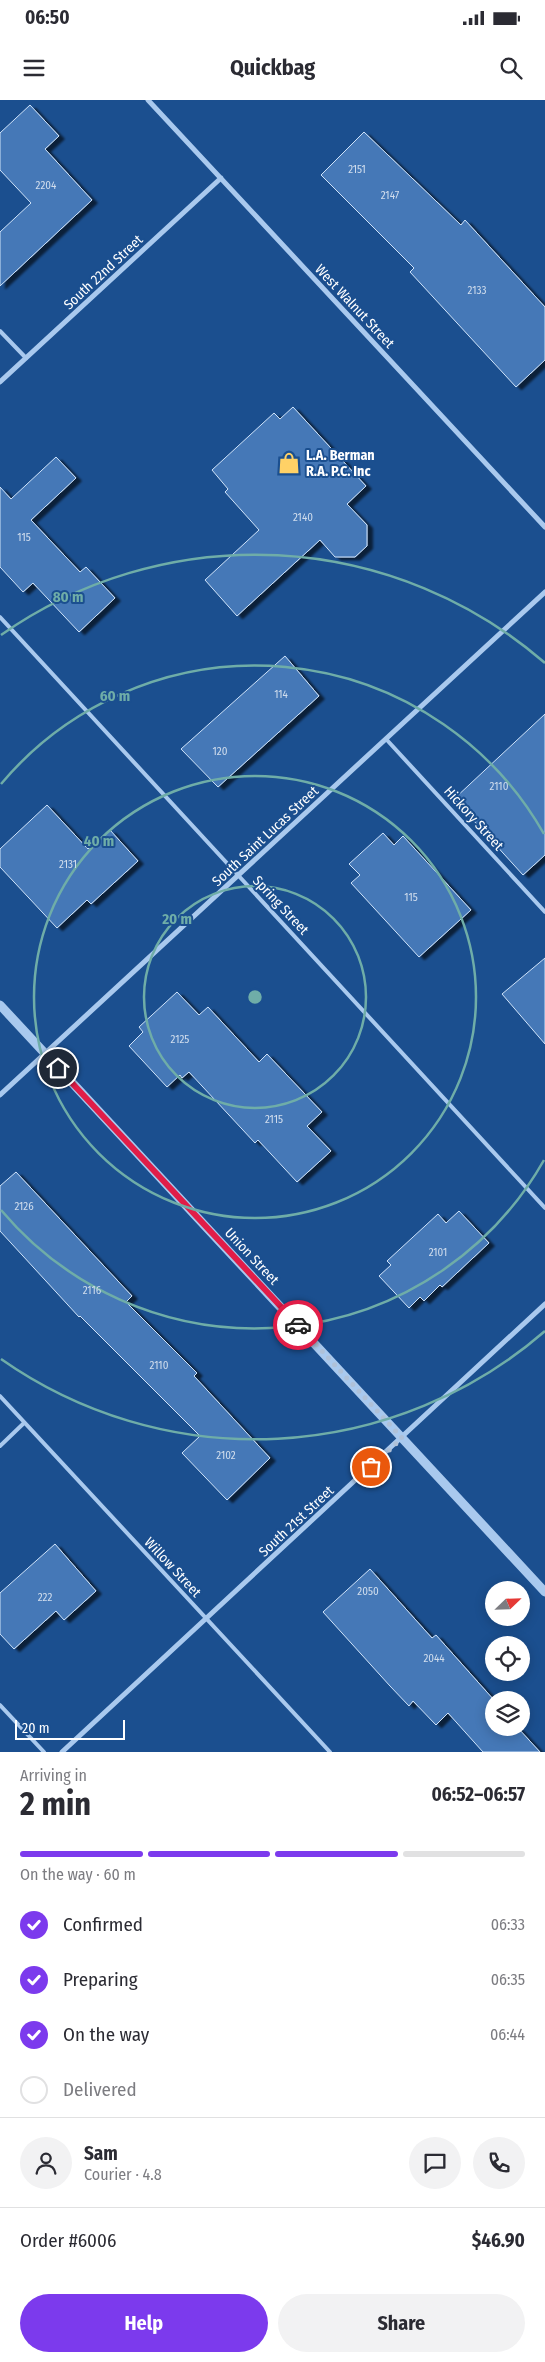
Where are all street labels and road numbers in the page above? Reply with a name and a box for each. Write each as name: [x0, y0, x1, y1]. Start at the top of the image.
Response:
street label: South 22nd Street: [60, 231, 147, 313]
street label: West Walnut Street: [311, 261, 398, 352]
street label: South Saint Lucas Street: [209, 782, 322, 890]
street label: Hickory Street: [440, 783, 507, 854]
street label: Spring Street: [249, 872, 313, 939]
street label: Union Street: [221, 1224, 283, 1289]
street label: South 21st Street: [255, 1482, 338, 1560]
street label: Willow Street: [141, 1534, 205, 1601]

